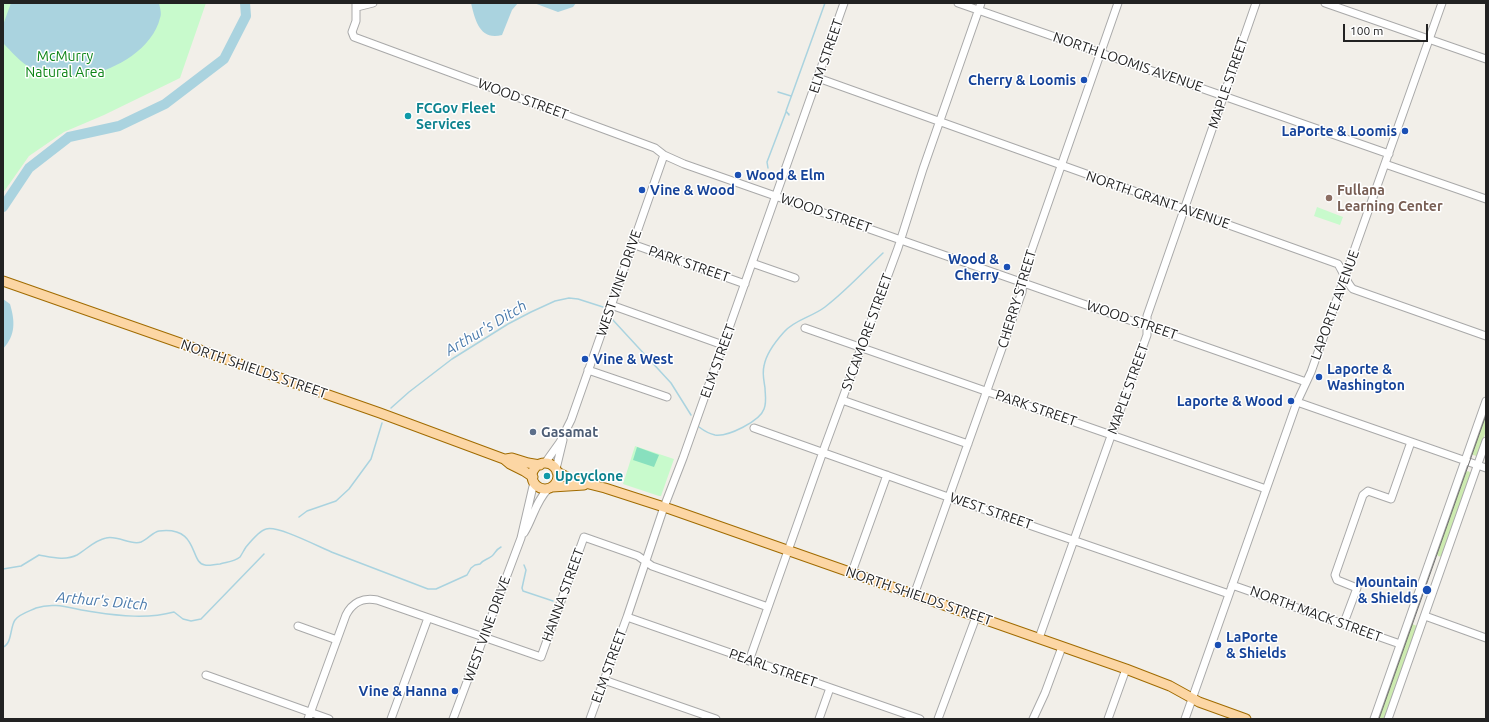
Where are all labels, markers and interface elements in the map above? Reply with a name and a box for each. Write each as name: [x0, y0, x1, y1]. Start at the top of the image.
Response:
scale bar: [1345, 16, 1430, 42]
street label: ELM STREET: [805, 17, 847, 95]
text: 100 m: [1350, 24, 1383, 37]
street label: NORTH LOOMIS AVENUE: [1051, 28, 1205, 96]
street label: MAPLE STREET: [1205, 35, 1251, 131]
park label: McMurry Natural Area: [25, 48, 105, 80]
place label: Cherry & Loomis: [968, 72, 1076, 88]
street label: WOOD STREET: [475, 75, 571, 123]
marker: Cherry & Loomis: [1079, 75, 1089, 85]
place label: FCGov Fleet Services: [416, 100, 495, 132]
marker: FCGov Fleet Services: [403, 111, 413, 121]
place label: LaPorte & Loomis: [1281, 123, 1397, 139]
marker: LaPorte & Loomis: [1400, 126, 1410, 136]
place label: Wood & Elm: [746, 167, 825, 183]
street label: NORTH GRANT AVENUE: [1084, 167, 1232, 233]
marker: Wood & Elm: [733, 170, 743, 180]
place label: Vine & Wood: [650, 182, 735, 198]
place label: Fullana Learning Center: [1337, 182, 1443, 214]
marker: Vine & Wood: [637, 185, 647, 195]
street label: WOOD STREET: [778, 190, 874, 236]
marker: Fullana Learning Center: [1324, 193, 1334, 203]
street label: WEST VINE DRIVE: [593, 228, 645, 338]
street label: PARK STREET: [646, 242, 732, 286]
street label: CHERRY STREET: [994, 248, 1040, 350]
street label: LAPORTE AVENUE: [1307, 248, 1363, 362]
place label: Wood & Cherry: [948, 251, 999, 284]
marker: Wood & Cherry: [1002, 262, 1012, 272]
street label: SYCAMORE STREET: [838, 271, 896, 393]
water label: Arthur's Ditch: [442, 297, 530, 359]
street label: WOOD STREET: [1084, 297, 1180, 343]
street label: ELM STREET: [697, 322, 739, 400]
street label: NORTH SHIELDS STREET: [179, 336, 329, 402]
street label: MAPLE STREET: [1104, 341, 1152, 437]
place label: Vine & West: [593, 351, 673, 367]
marker: Vine & West: [580, 354, 590, 364]
place label: Laporte & Washington: [1327, 361, 1405, 394]
marker: Laporte & Washington: [1314, 372, 1324, 382]
street label: PARK STREET: [993, 386, 1079, 430]
place label: Laporte & Wood: [1177, 393, 1283, 409]
marker: Laporte & Wood: [1286, 396, 1296, 406]
place label: Gasamat: [541, 424, 598, 440]
marker: Gasamat: [528, 427, 538, 437]
place label: Upcyclone: [555, 468, 623, 484]
marker: Upcyclone: [542, 471, 552, 481]
street label: WEST STREET: [947, 489, 1035, 533]
street label: HANNA STREET: [538, 546, 588, 644]
street label: NORTH SHIELDS STREET: [844, 563, 994, 629]
street label: WEST VINE DRIVE: [460, 574, 514, 684]
place label: Mountain & Shields: [1355, 574, 1418, 606]
street label: NORTH MACK STREET: [1248, 582, 1384, 646]
marker: Mountain & Shields: [1421, 584, 1433, 596]
water label: Arthur's Ditch: [55, 588, 149, 614]
street label: ELM STREET: [588, 627, 630, 705]
place label: LaPorte & Shields: [1226, 629, 1286, 662]
marker: LaPorte & Shields: [1213, 640, 1223, 650]
street label: PEARL STREET: [727, 645, 819, 691]
place label: Vine & Hanna: [359, 683, 447, 699]
marker: Vine & Hanna: [450, 686, 460, 696]

